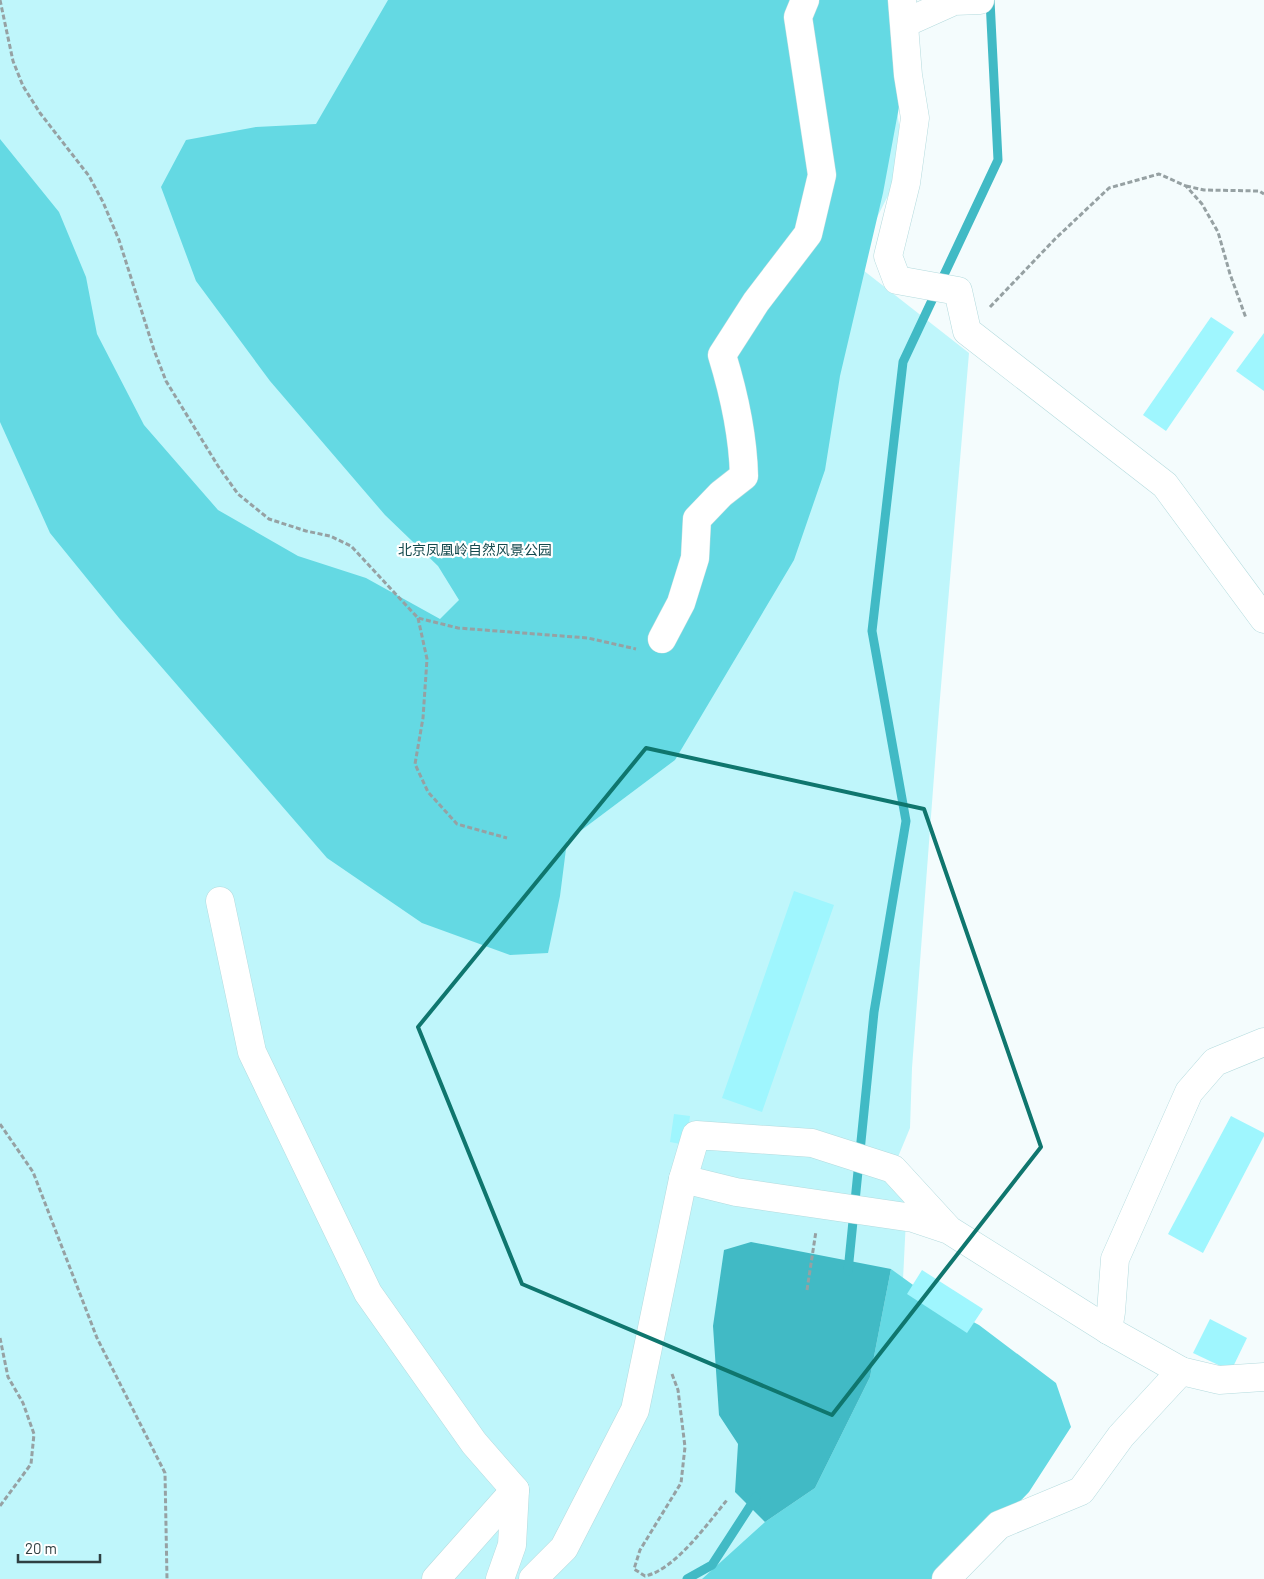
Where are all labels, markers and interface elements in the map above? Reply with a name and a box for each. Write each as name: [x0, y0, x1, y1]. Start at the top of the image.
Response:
park label: 北京凤凰岭自然风景公园: [398, 541, 552, 558]
scale bar: [18, 1532, 100, 1564]
text: 20 m: [25, 1539, 57, 1557]

